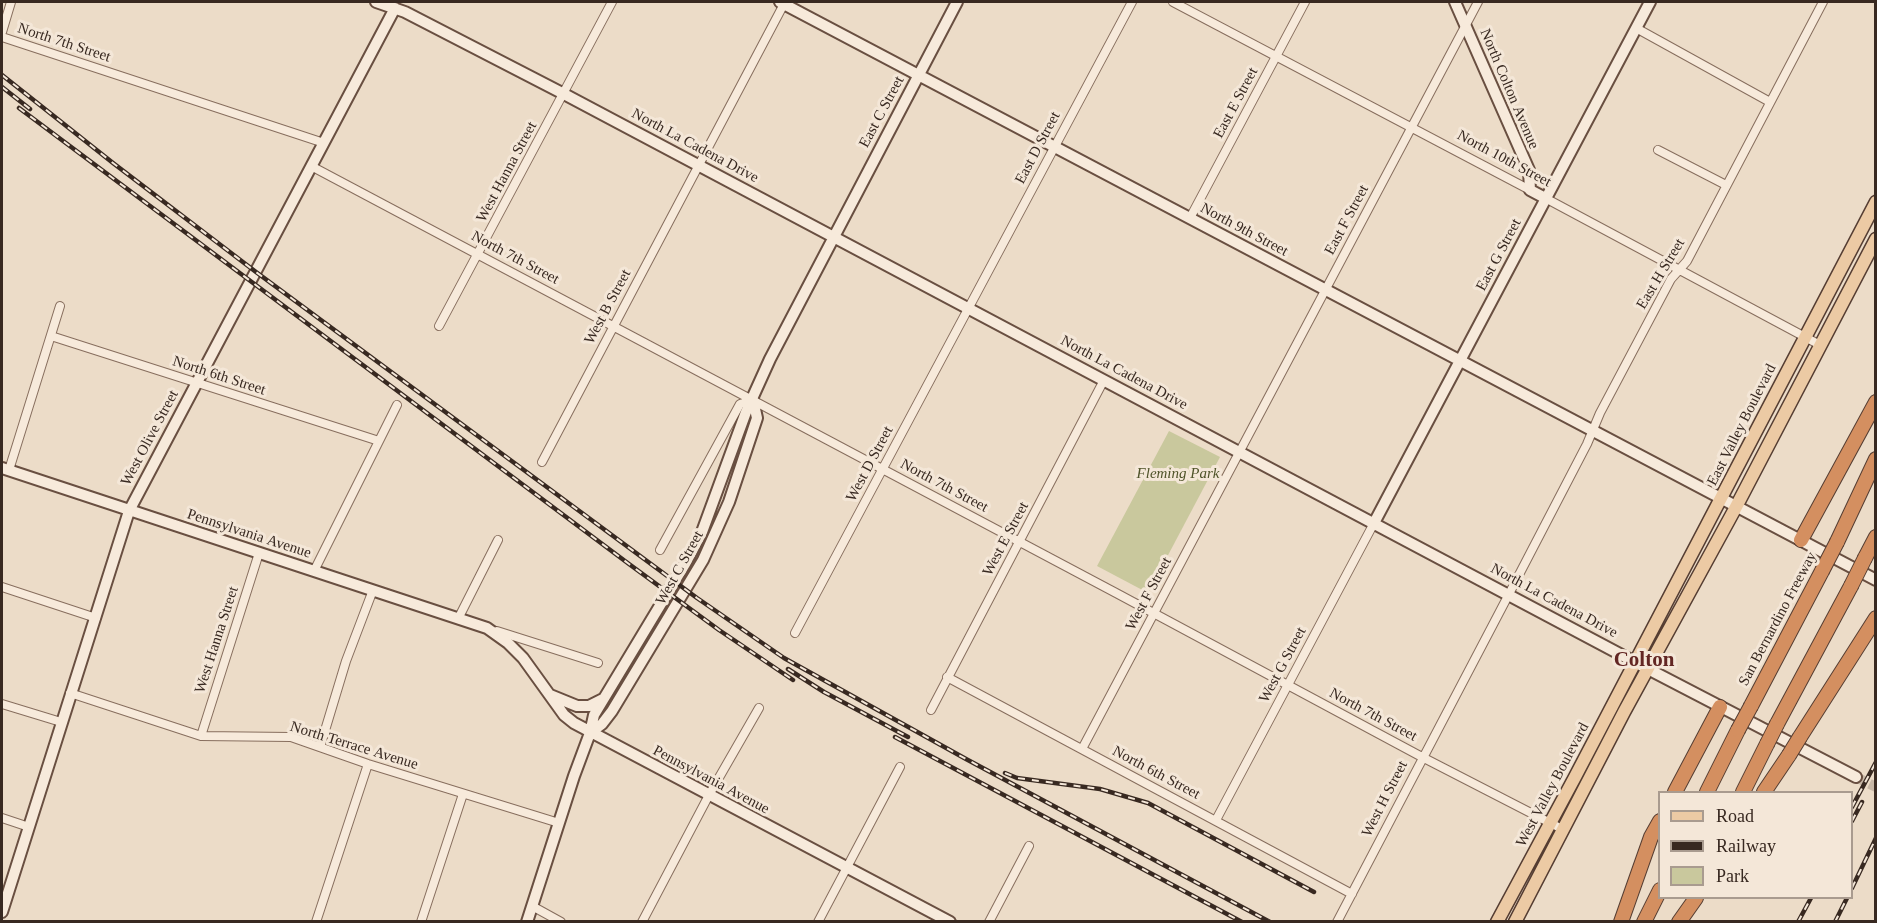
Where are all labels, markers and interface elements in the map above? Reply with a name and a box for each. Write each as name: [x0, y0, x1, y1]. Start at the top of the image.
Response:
street label: North 7th Street: [15, 20, 113, 66]
street label: North Colton Avenue: [1476, 26, 1542, 152]
street label: East E Street: [1210, 65, 1262, 141]
street label: East C Street: [856, 73, 908, 151]
street label: North La Cadena Drive: [628, 105, 762, 187]
street label: East D Street: [1011, 109, 1065, 187]
street label: West Hanna Street: [473, 119, 541, 225]
street label: North 10th Street: [1454, 127, 1554, 191]
street label: East F Street: [1321, 182, 1373, 258]
street label: North 9th Street: [1197, 199, 1291, 261]
street label: East G Street: [1472, 216, 1526, 294]
street label: North 7th Street: [468, 227, 562, 289]
street label: East H Street: [1633, 235, 1689, 313]
street label: West B Street: [581, 267, 635, 347]
street label: North La Cadena Drive: [1057, 332, 1191, 414]
street label: North 6th Street: [170, 353, 268, 399]
street label: East Valley Boulevard: [1704, 361, 1780, 489]
street label: West Olive Street: [117, 387, 183, 489]
street label: West D Street: [843, 423, 897, 505]
street label: North 7th Street: [897, 455, 991, 517]
park label: Fleming Park: [1137, 465, 1219, 483]
street label: West E Street: [979, 499, 1033, 579]
street label: Pennsylvania Avenue: [185, 505, 313, 563]
street label: West C Street: [652, 528, 708, 608]
street label: San Bernardino Freeway: [1735, 549, 1821, 689]
street label: West F Street: [1122, 554, 1176, 634]
street label: North La Cadena Drive: [1487, 560, 1621, 642]
street label: West Hanna Street: [191, 584, 243, 696]
street label: West G Street: [1256, 624, 1310, 706]
district label: Colton: [1614, 648, 1674, 674]
street label: North 7th Street: [1326, 684, 1420, 746]
street label: North Terrace Avenue: [288, 718, 420, 774]
street label: West Valley Boulevard: [1513, 720, 1593, 850]
street label: Pennsylvania Avenue: [650, 742, 772, 818]
street label: North 6th Street: [1109, 742, 1203, 804]
street label: West H Street: [1358, 758, 1412, 840]
legend: [1658, 791, 1853, 899]
text: Road: [1716, 806, 1754, 826]
text: Railway: [1716, 836, 1776, 856]
text: Park: [1716, 866, 1749, 886]

